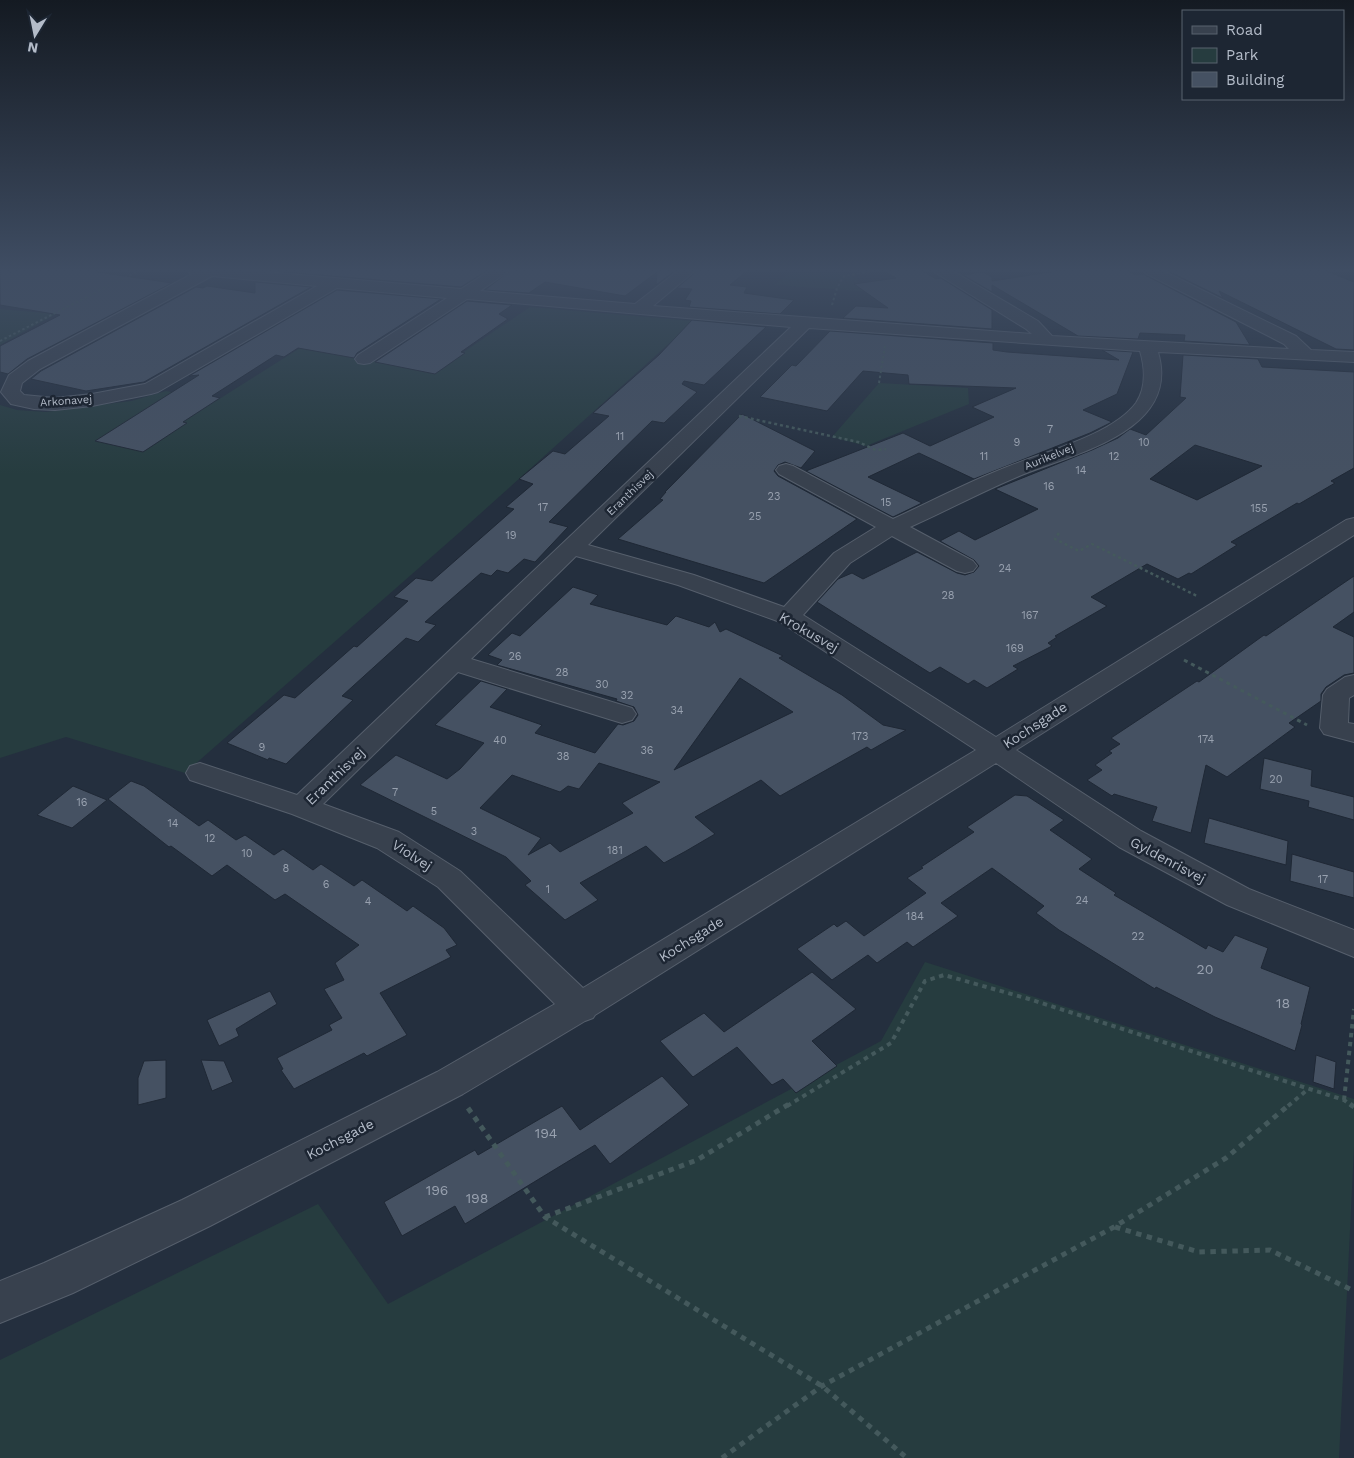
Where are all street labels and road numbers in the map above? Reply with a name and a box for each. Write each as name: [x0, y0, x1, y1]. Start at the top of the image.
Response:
street label: Arkonavej: [39, 393, 93, 409]
street label: Aurikelvej: [1023, 441, 1076, 473]
street label: Eranthisvej: [604, 468, 656, 518]
street label: Krokusvej: [776, 609, 842, 655]
street label: Kochsgade: [1000, 698, 1070, 752]
street label: Eranthisvej: [302, 744, 368, 808]
street label: Gyldenrisvej: [1128, 834, 1208, 886]
street label: Violvej: [389, 836, 435, 874]
street label: Kochsgade: [656, 913, 726, 965]
street label: Kochsgade: [304, 1115, 376, 1163]

